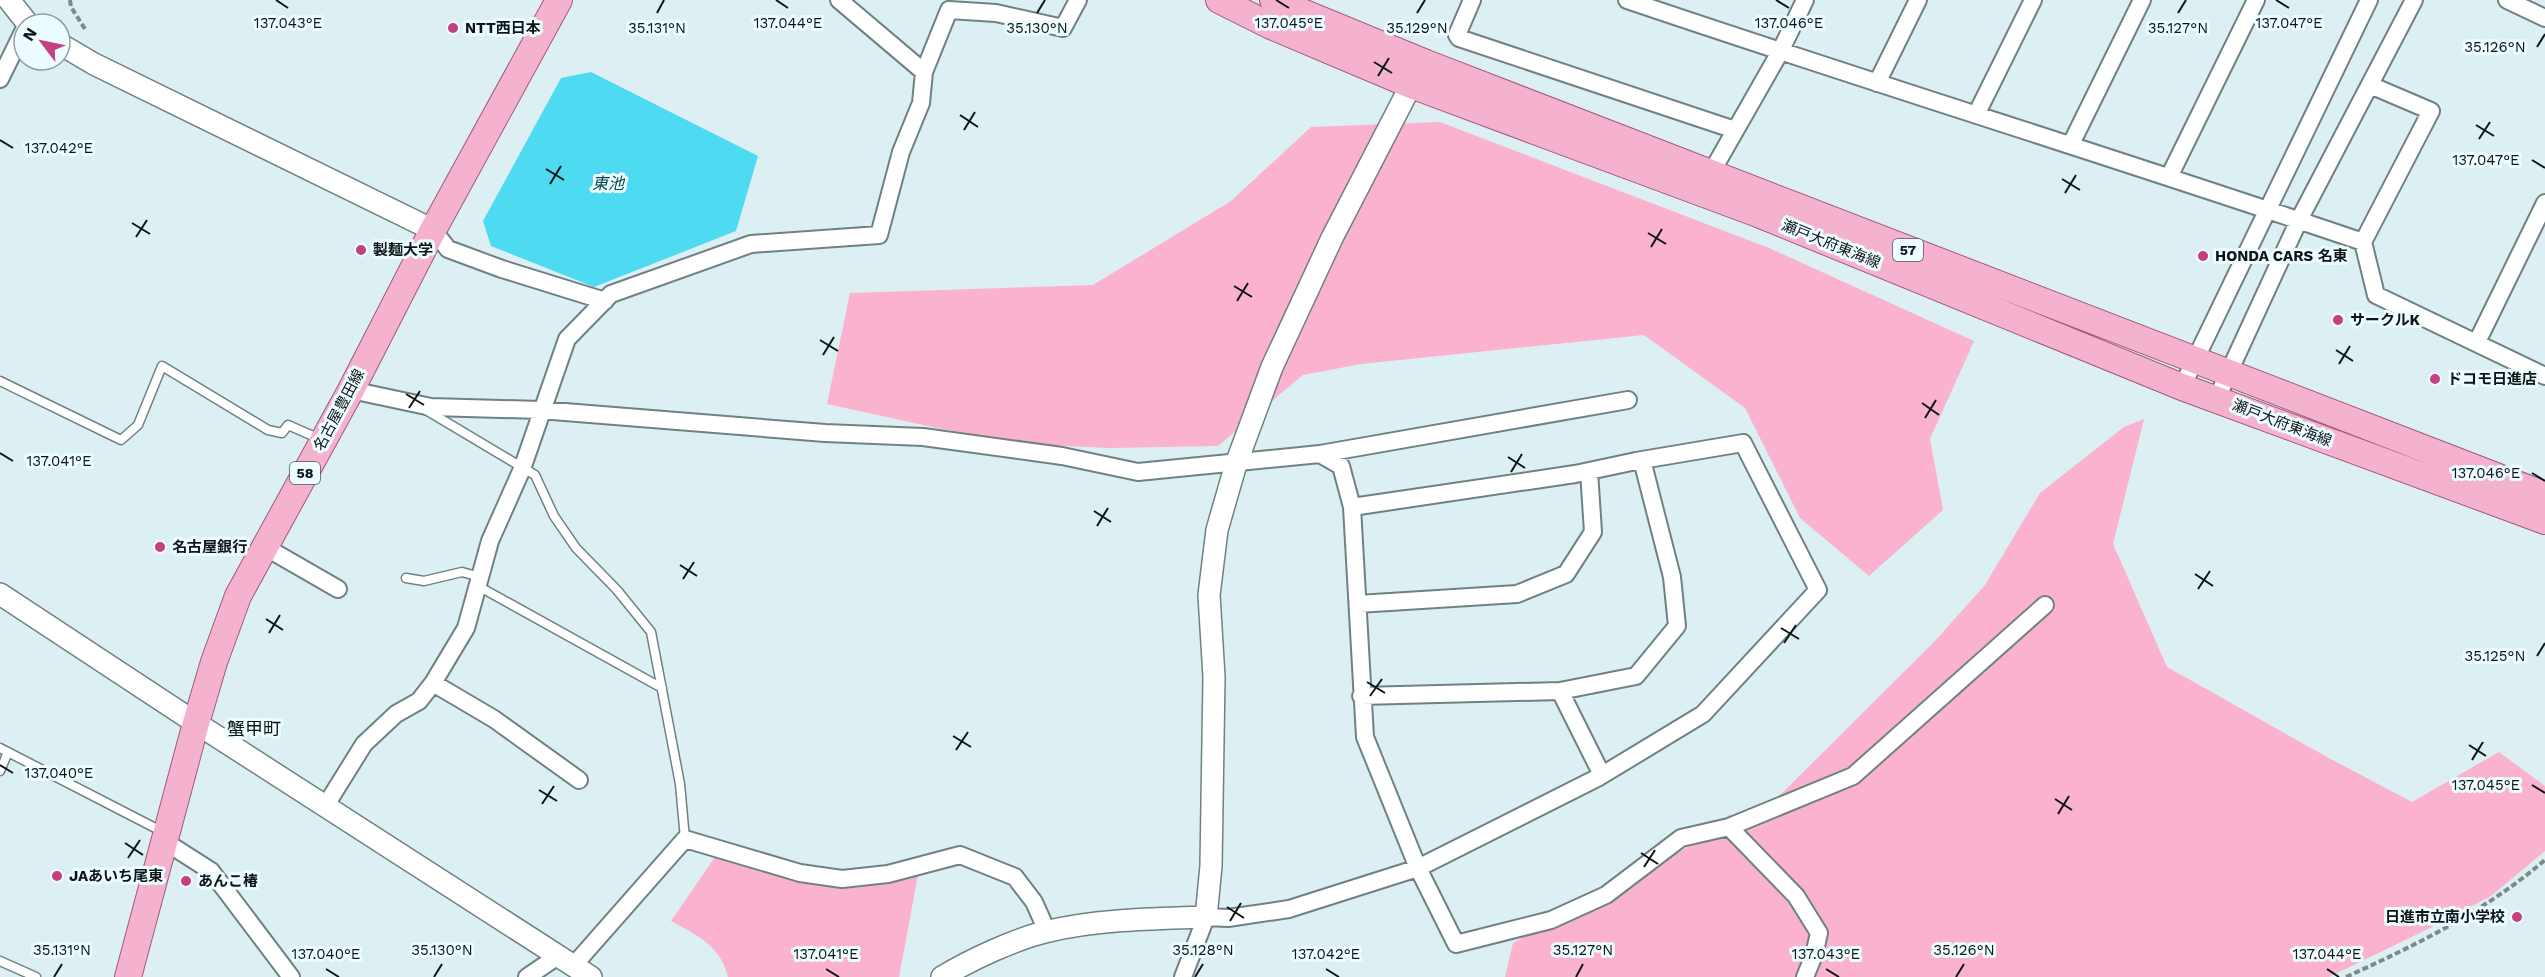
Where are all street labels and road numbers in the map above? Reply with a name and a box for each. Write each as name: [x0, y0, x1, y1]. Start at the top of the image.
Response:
street label: 瀬戸大府東海線: [1779, 216, 1883, 272]
road number: 57: [1893, 239, 1923, 261]
street label: 名古屋豊田線: [310, 366, 368, 454]
street label: 瀬戸大府東海線: [2230, 396, 2334, 450]
road number: 58: [290, 462, 320, 484]

